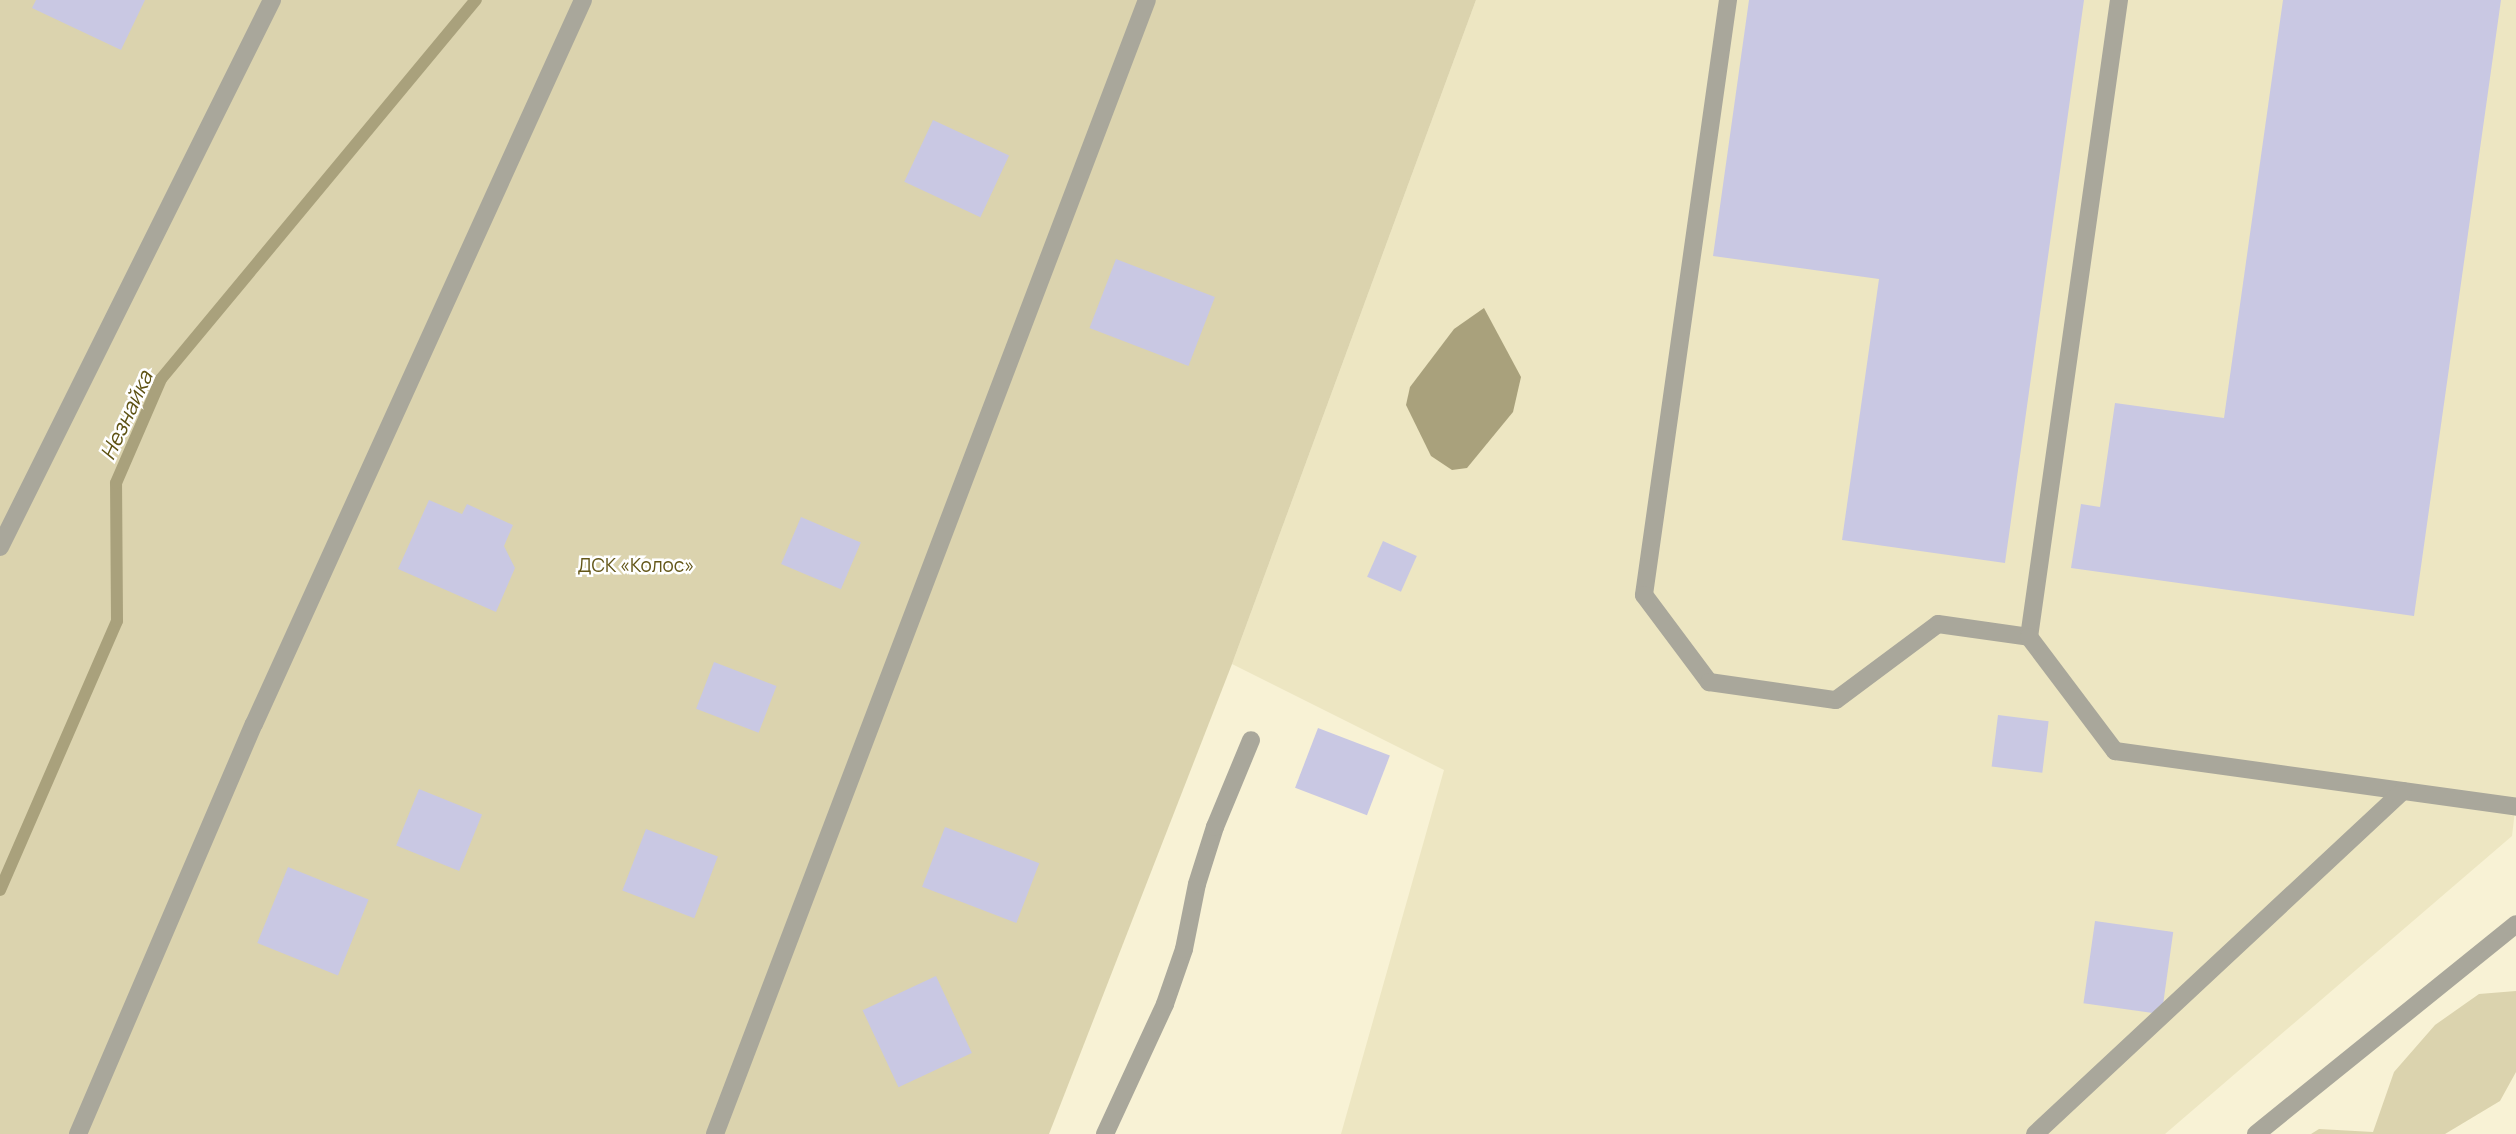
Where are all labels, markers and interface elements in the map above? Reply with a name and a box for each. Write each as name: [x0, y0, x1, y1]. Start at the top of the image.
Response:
water label: Незнайка: [95, 367, 157, 463]
park label: ДСК «Колос»: [577, 555, 695, 577]

